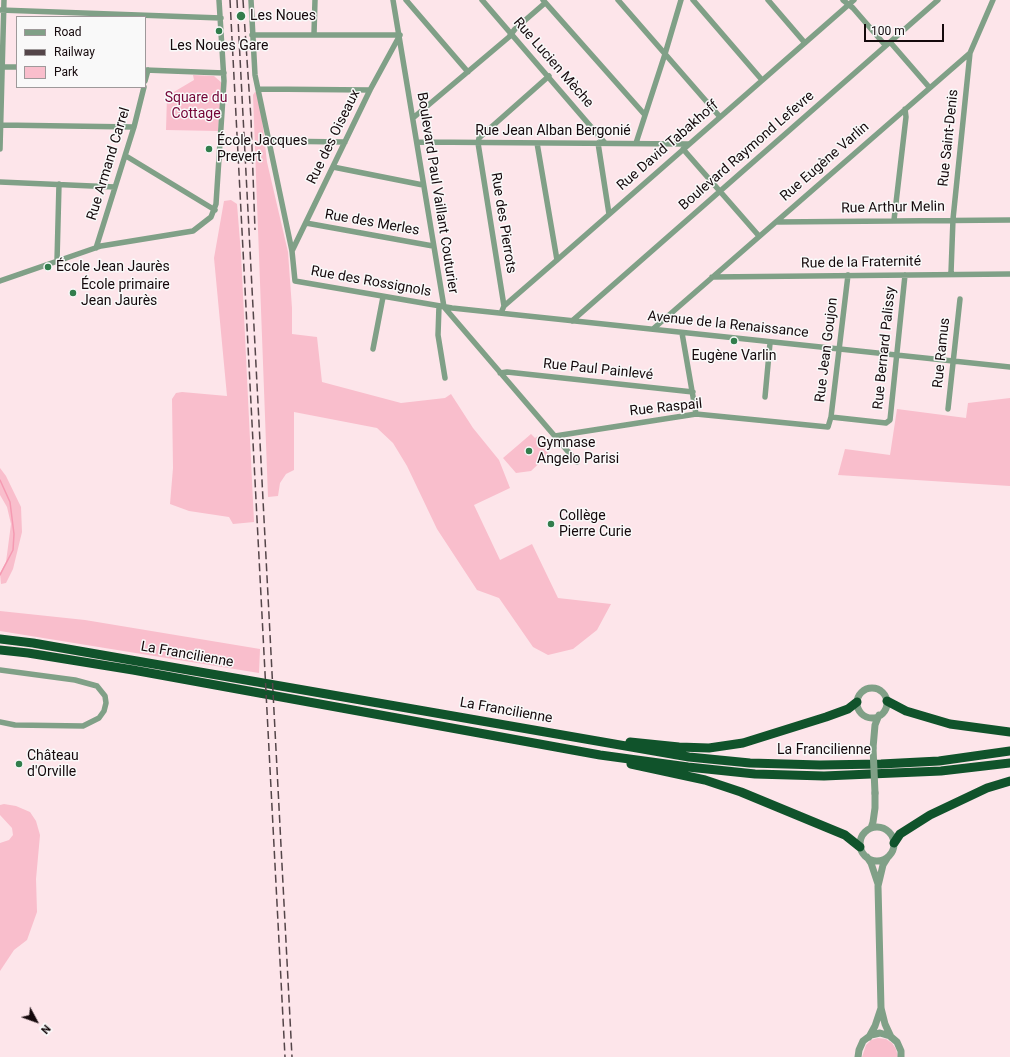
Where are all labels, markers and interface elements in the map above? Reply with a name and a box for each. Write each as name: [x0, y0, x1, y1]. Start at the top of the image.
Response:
place label: Les Noues: [250, 8, 316, 24]
marker: Les Noues: [235, 10, 247, 22]
street label: Rue Lucien Mèche: [509, 15, 597, 111]
legend: [16, 16, 146, 88]
scale bar: [866, 16, 946, 42]
text: 100 m: [871, 24, 905, 38]
text: Road: [54, 25, 82, 39]
marker: Les Noues Gare: [214, 26, 224, 36]
place label: Les Noues Gare: [170, 38, 268, 54]
text: Railway: [54, 45, 95, 59]
text: Park: [54, 65, 78, 79]
street label: Rue des Oiseaux: [304, 87, 364, 187]
street label: Boulevard Raymond Lefevre: [676, 88, 818, 214]
street label: Rue Saint-Denis: [936, 89, 962, 187]
park label: Square du Cottage: [165, 90, 227, 122]
street label: Boulevard Paul Vaillant Couturier: [413, 91, 461, 295]
street label: Rue David Tabakhoff: [614, 97, 722, 195]
street label: Rue Armand Carrel: [84, 106, 134, 222]
street label: Rue Eugène Varlin: [777, 119, 873, 205]
street label: Rue Jean Alban Bergonié: [475, 123, 631, 139]
place label: École Jacques Prevert: [217, 133, 307, 166]
marker: École Jacques Prevert: [204, 144, 214, 154]
street label: Rue des Pierrots: [487, 171, 519, 275]
street label: Rue Arthur Melin: [841, 199, 945, 217]
street label: Rue des Merles: [323, 206, 421, 240]
street label: Rue de la Fraternité: [801, 254, 921, 272]
place label: École Jean Jaurès: [56, 259, 170, 275]
marker: École Jean Jaurès: [43, 262, 53, 272]
street label: Rue des Rossignols: [310, 263, 432, 301]
place label: École primaire Jean Jaurès: [81, 277, 170, 310]
street label: Rue Bernard Palissy: [870, 286, 900, 410]
marker: École primaire Jean Jaurès: [68, 288, 78, 298]
street label: Rue Jean Goujon: [812, 297, 842, 403]
street label: Avenue de la Renaissance: [647, 308, 809, 342]
street label: Rue Ramus: [930, 317, 954, 389]
marker: Eugène Varlin: [729, 336, 739, 346]
place label: Eugène Varlin: [692, 348, 776, 364]
street label: Rue Paul Painlevé: [542, 356, 654, 384]
street label: Rue Raspail: [629, 396, 703, 420]
place label: Gymnase Angelo Parisi: [537, 435, 619, 468]
marker: Gymnase Angelo Parisi: [524, 446, 534, 456]
place label: Collège Pierre Curie: [559, 508, 631, 540]
marker: Collège Pierre Curie: [546, 519, 556, 529]
street label: La Francilienne: [139, 639, 235, 671]
street label: La Francilienne: [458, 695, 554, 727]
street label: La Francilienne: [777, 742, 871, 758]
place label: Château d'Orville: [27, 748, 79, 780]
marker: Château d'Orville: [14, 759, 24, 769]
north arrow: [16, 1001, 56, 1041]
text: N: [38, 1022, 53, 1036]

